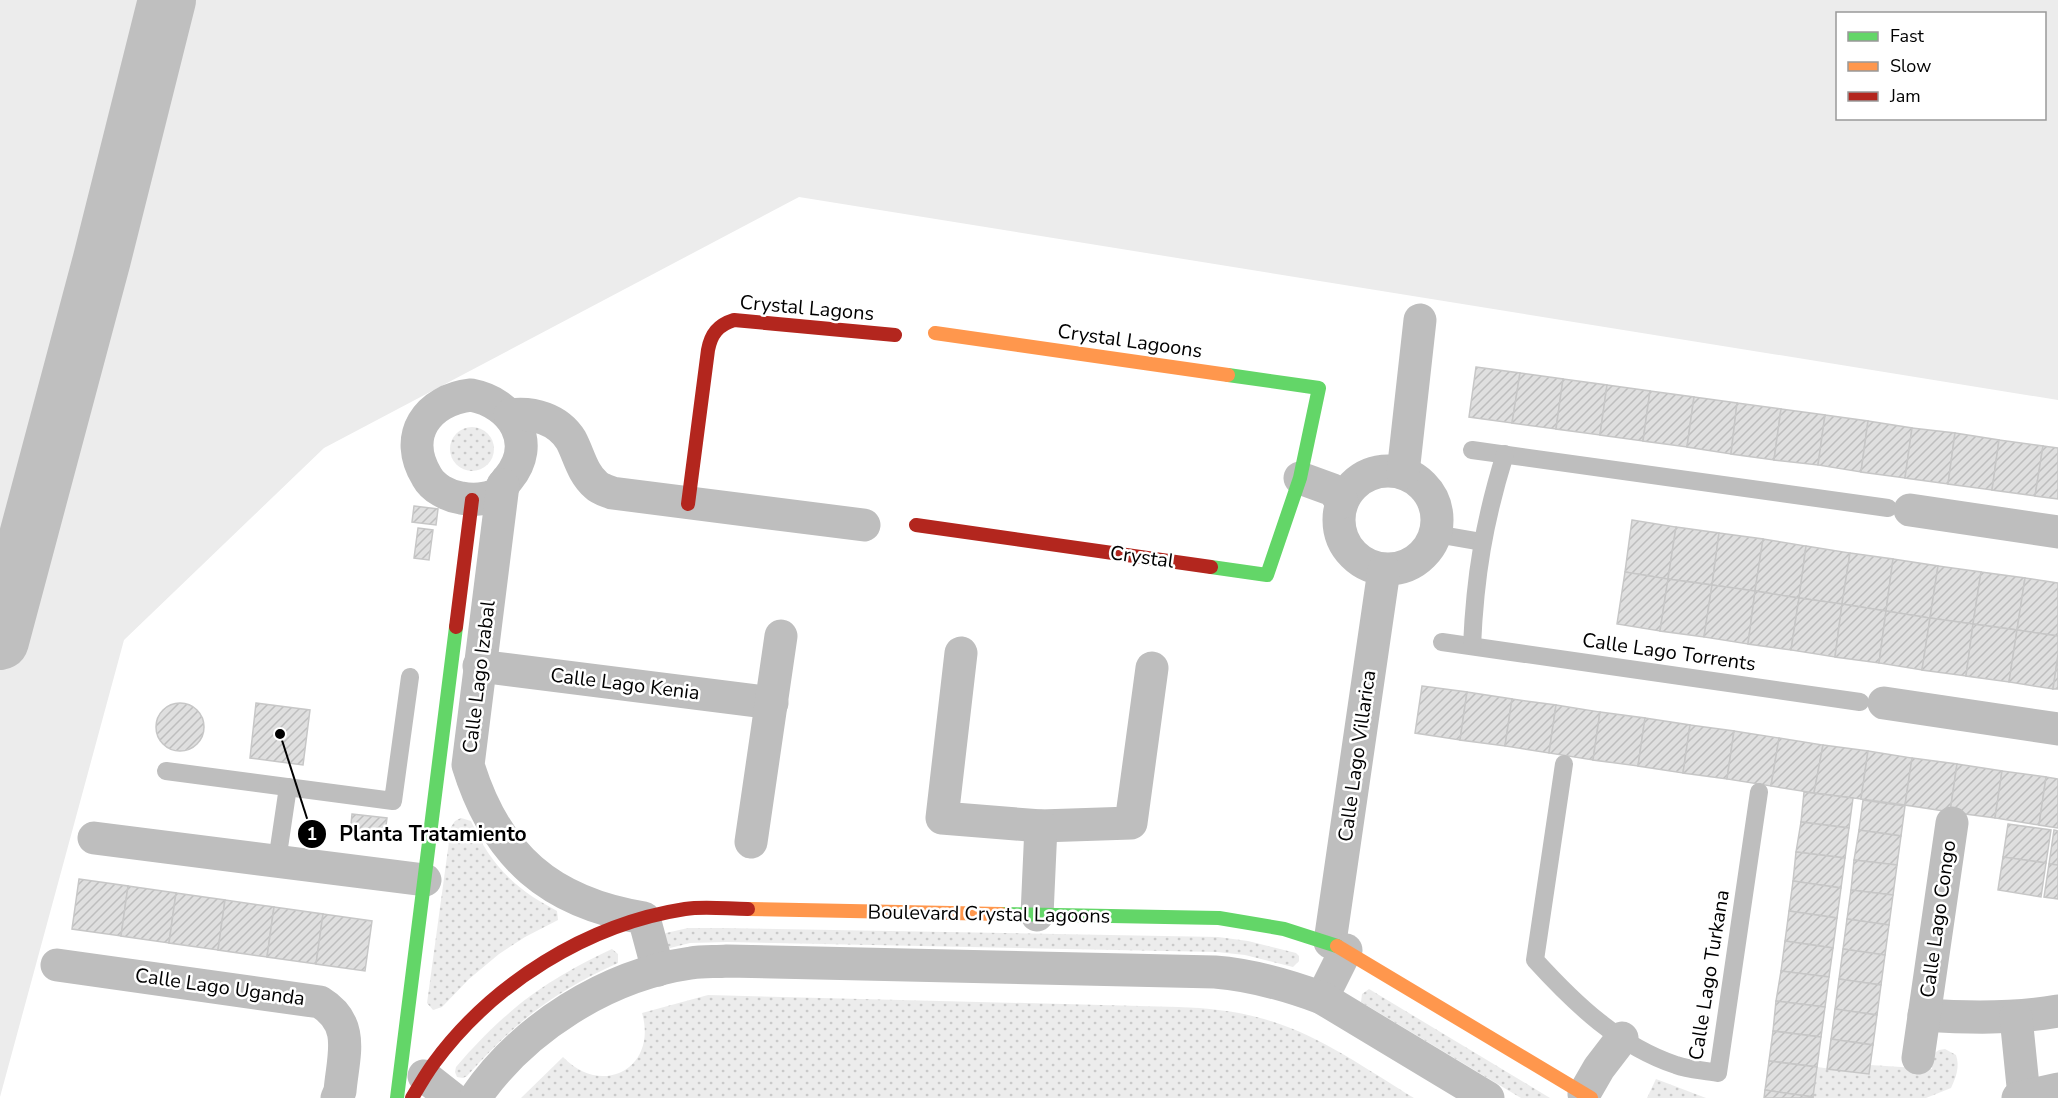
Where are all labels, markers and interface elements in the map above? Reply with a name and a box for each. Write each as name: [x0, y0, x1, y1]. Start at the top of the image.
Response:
legend: [1836, 12, 2046, 120]
text: Fast: [1890, 24, 1925, 48]
text: Slow: [1890, 54, 1931, 78]
text: Jam: [1889, 84, 1921, 108]
street label: Crystal Lagons: [739, 289, 875, 327]
street label: Crystal Lagoons: [1056, 317, 1204, 365]
street label: Crystal: [1108, 539, 1176, 575]
street label: Calle Lago Izabal: [456, 599, 502, 755]
street label: Calle Lago Torrents: [1580, 626, 1758, 678]
street label: Calle Lago Kenia: [549, 661, 701, 707]
street label: Calle Lago Villarica: [1332, 668, 1382, 844]
callout: Planta Tratamiento: [297, 814, 538, 853]
text: Planta Tratamiento: [339, 820, 527, 848]
text: 1: [307, 822, 317, 846]
street label: Calle Lago Congo: [1914, 839, 1962, 999]
street label: Calle Lago Turkana: [1682, 888, 1736, 1062]
street label: Boulevard Crystal Lagoons: [867, 898, 1111, 930]
street label: Calle Lago Uganda: [133, 962, 307, 1012]

